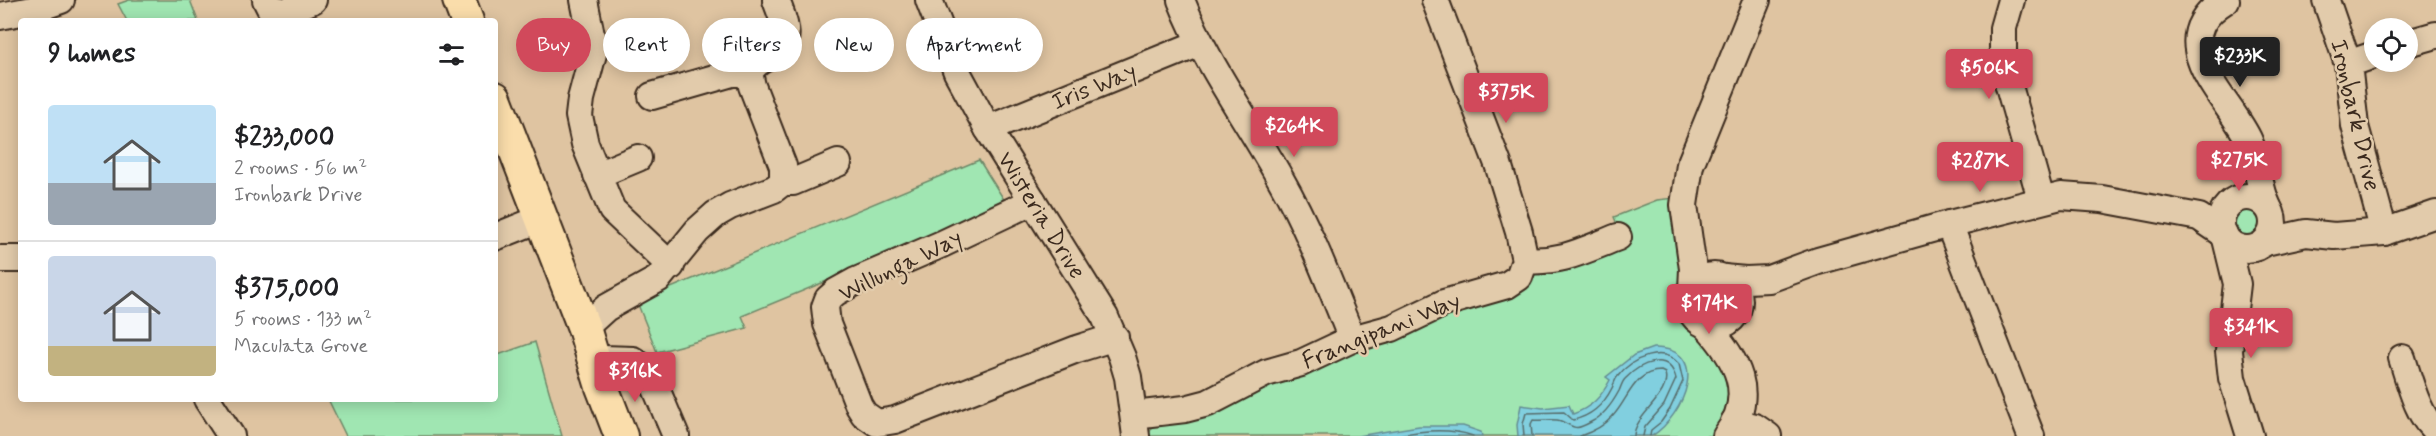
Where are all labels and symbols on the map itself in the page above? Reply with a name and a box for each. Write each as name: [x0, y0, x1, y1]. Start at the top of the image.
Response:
pin: $233K: [2198, 37, 2282, 88]
street label: Ironbark Drive: [2322, 37, 2387, 194]
pin: $506K: [1947, 49, 2031, 100]
street label: Iris Way: [1048, 56, 1142, 118]
pin: $375K: [1464, 73, 1548, 124]
pin: $264K: [1252, 107, 1336, 158]
pin: $275K: [2197, 141, 2281, 192]
pin: $287K: [1938, 142, 2022, 193]
street label: Wisteria Drive: [989, 146, 1092, 285]
street label: Willunga Way: [834, 223, 969, 312]
pin: $174K: [1667, 284, 1751, 335]
street label: Frangipani Way: [1298, 286, 1465, 377]
pin: $341K: [2209, 308, 2293, 359]
pin: $316K: [593, 352, 677, 403]

